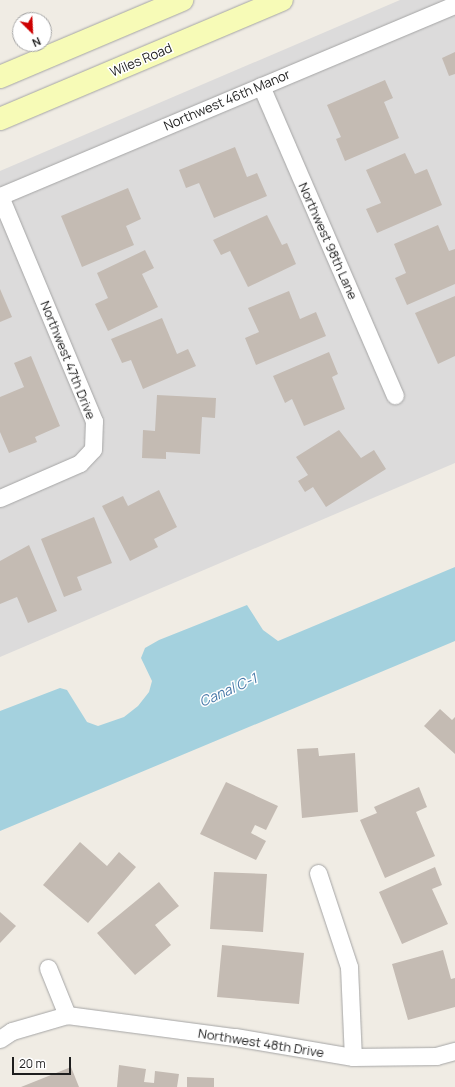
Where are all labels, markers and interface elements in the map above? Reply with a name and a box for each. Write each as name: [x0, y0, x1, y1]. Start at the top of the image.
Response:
north arrow: [12, 12, 52, 52]
text: N: [30, 34, 43, 51]
street label: Wiles Road: [108, 40, 174, 80]
street label: Northwest 46th Manor: [162, 66, 292, 134]
street label: Northwest 98th Lane: [295, 180, 361, 302]
street label: Northwest 47th Drive: [37, 299, 99, 421]
water label: Canal C-1: [197, 670, 259, 710]
street label: Northwest 48th Drive: [197, 1025, 325, 1061]
scale bar: [14, 1049, 73, 1075]
text: 20 m: [19, 1055, 46, 1072]

